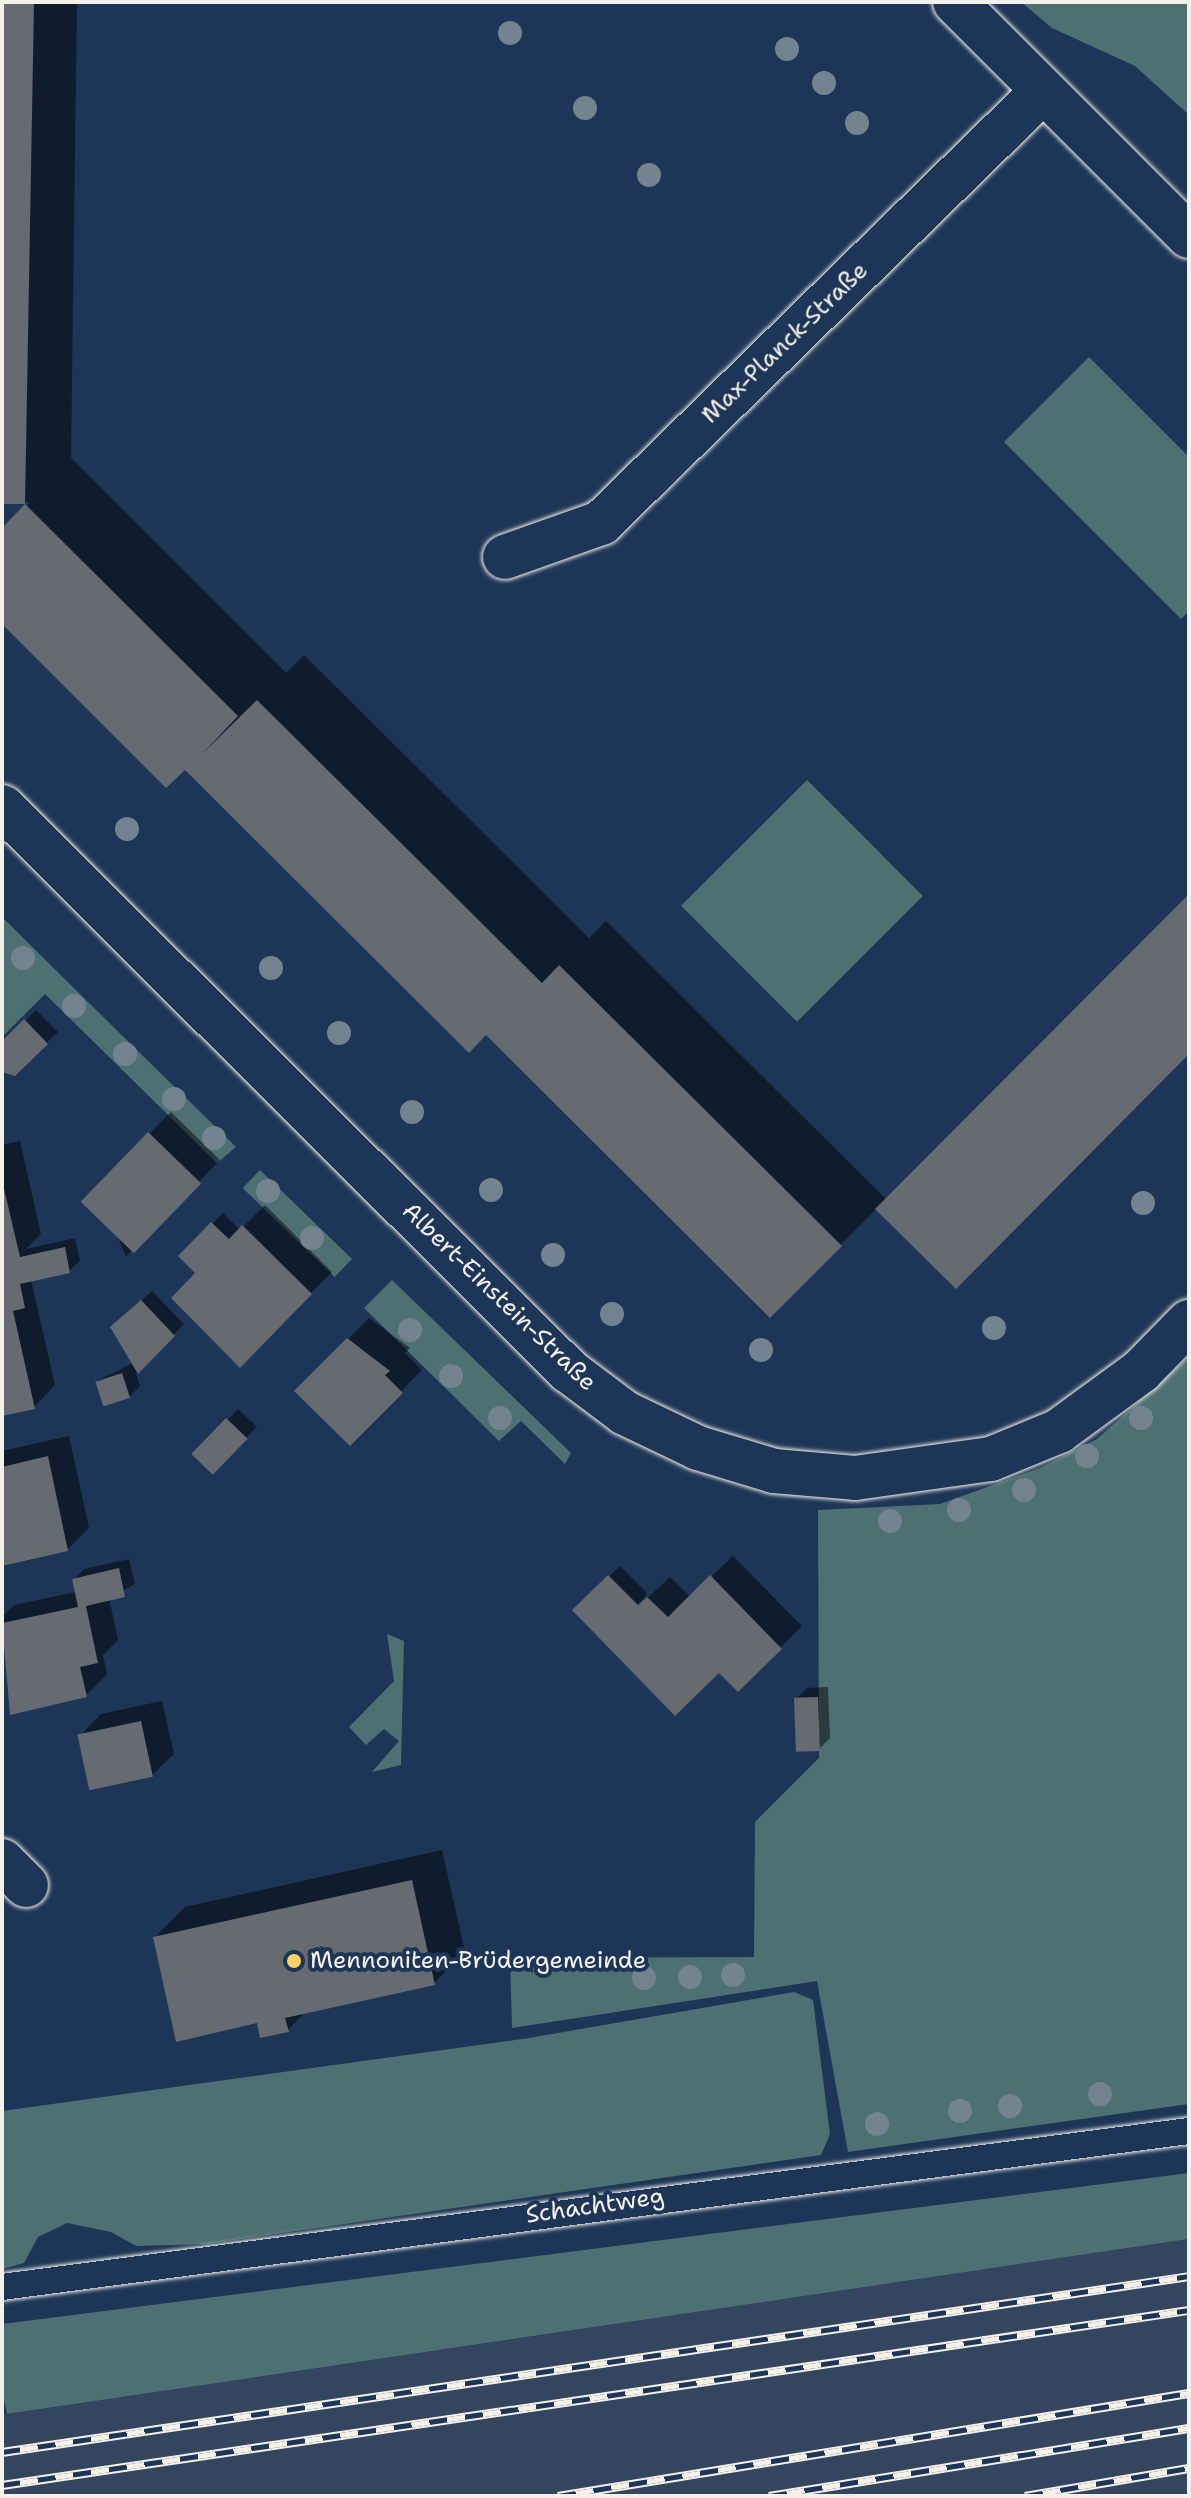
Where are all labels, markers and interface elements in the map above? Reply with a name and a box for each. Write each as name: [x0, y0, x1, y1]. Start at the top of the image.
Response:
street label: Max-Planck-Straße: [696, 256, 874, 430]
street label: Albert-Einstein-Straße: [396, 1197, 602, 1397]
place label: Mennoniten-Brüdergemeinde: [310, 1947, 646, 1975]
marker: Mennoniten-Brüdergemeinde: [285, 1952, 303, 1970]
street label: Schachtweg: [524, 2182, 666, 2230]

